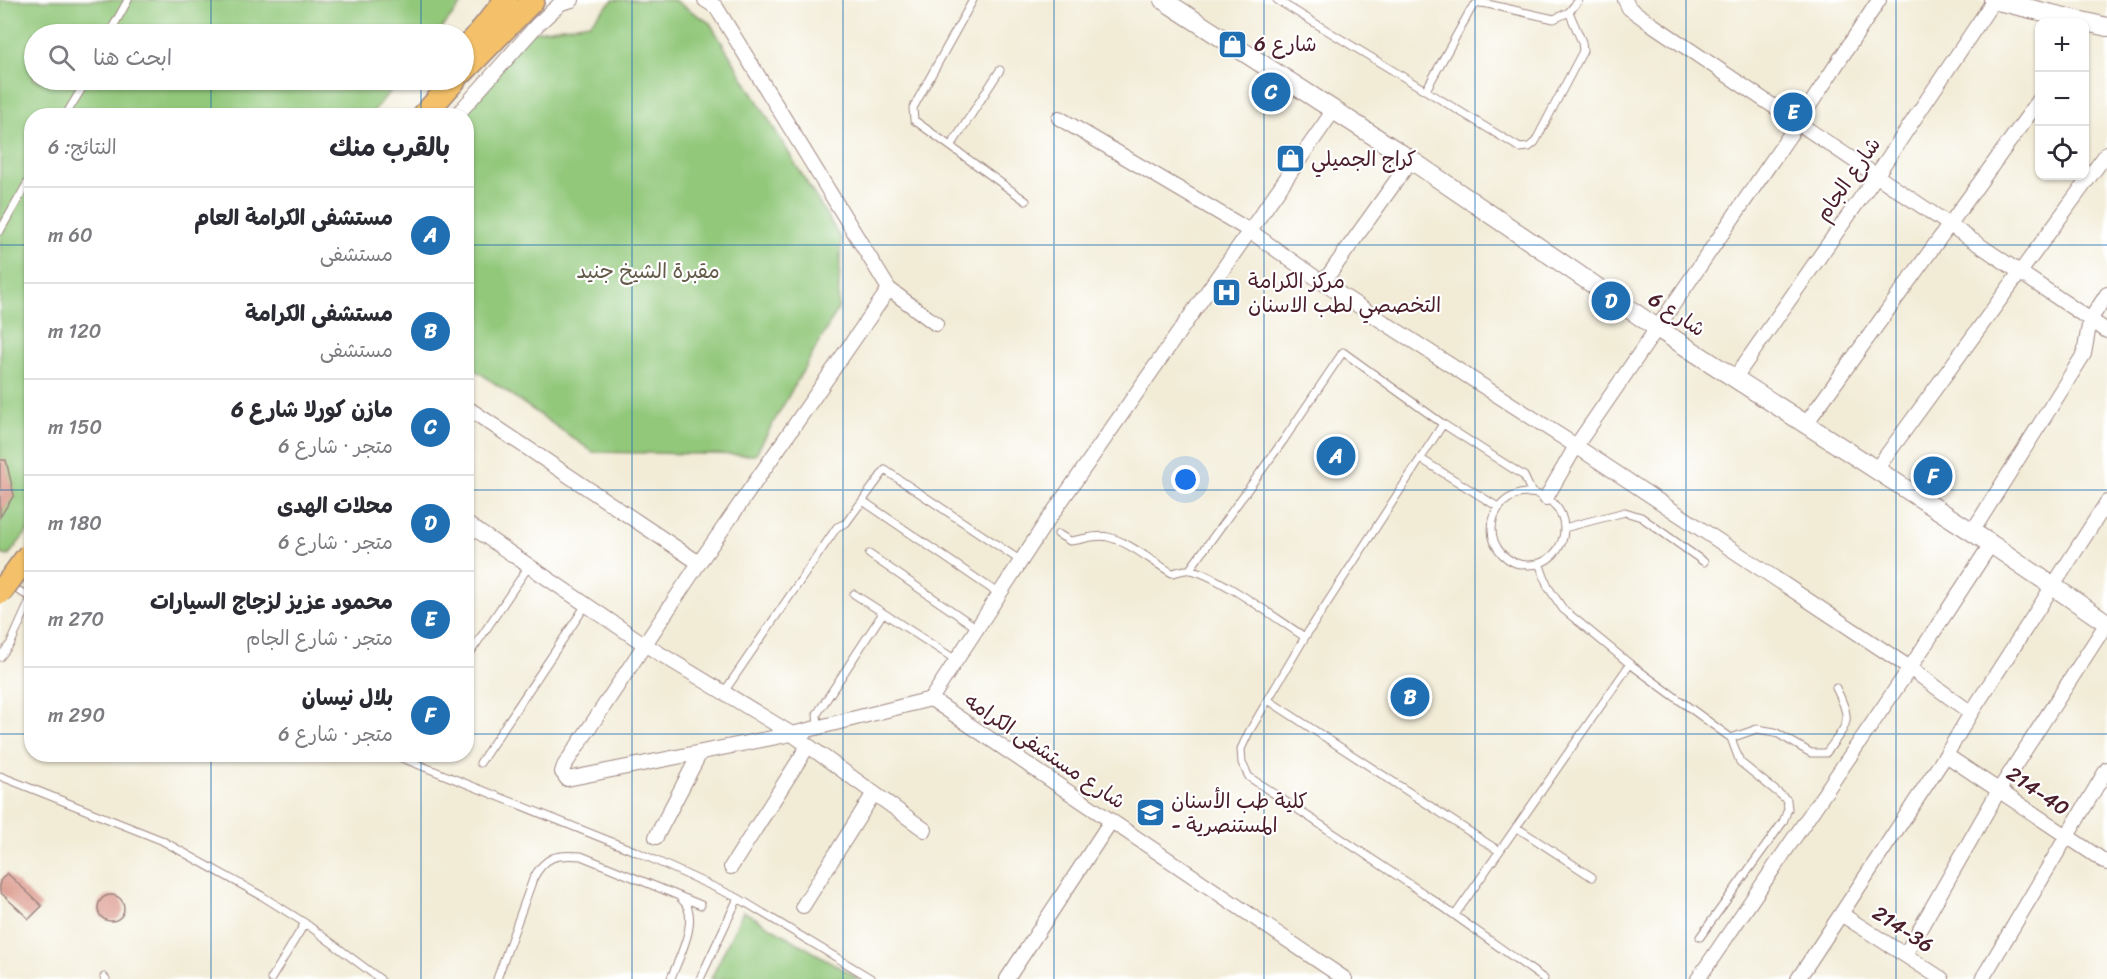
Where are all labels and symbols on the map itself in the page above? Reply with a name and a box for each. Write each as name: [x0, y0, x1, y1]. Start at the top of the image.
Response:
place label: شارع 6: [1254, 25, 1317, 63]
shop icon: شارع 6: [1217, 28, 1249, 60]
pin: C: [1252, 70, 1290, 115]
pin: E: [1774, 90, 1812, 134]
street label: شارع الجام: [1805, 129, 1891, 229]
place label: كراج الجميلي: [1311, 140, 1417, 178]
shop icon: كراج الجميلي: [1274, 143, 1306, 175]
park label: مقبرة الشيخ جنيد: [576, 252, 720, 290]
place label: مركز الكرامة التخصصي لطب الاسنان: [1248, 262, 1441, 324]
hospital icon: مركز الكرامة التخصصي لطب الاسنان: [1211, 277, 1243, 309]
pin: D: [1592, 278, 1630, 324]
street label: شارع 6: [1640, 281, 1714, 347]
pin: A: [1316, 434, 1356, 478]
pin: F: [1914, 454, 1952, 498]
your location: [1171, 465, 1200, 494]
pin: B: [1390, 674, 1430, 720]
street label: شارع مستشفى الكرامه: [956, 683, 1134, 819]
street label: 214-40: [1998, 756, 2078, 826]
place label: كلية طب الأسنان - المستنصرية: [1171, 782, 1308, 844]
school or university icon: كلية طب الأسنان - المستنصرية: [1134, 797, 1166, 829]
street label: 214-36: [1864, 895, 1942, 963]

